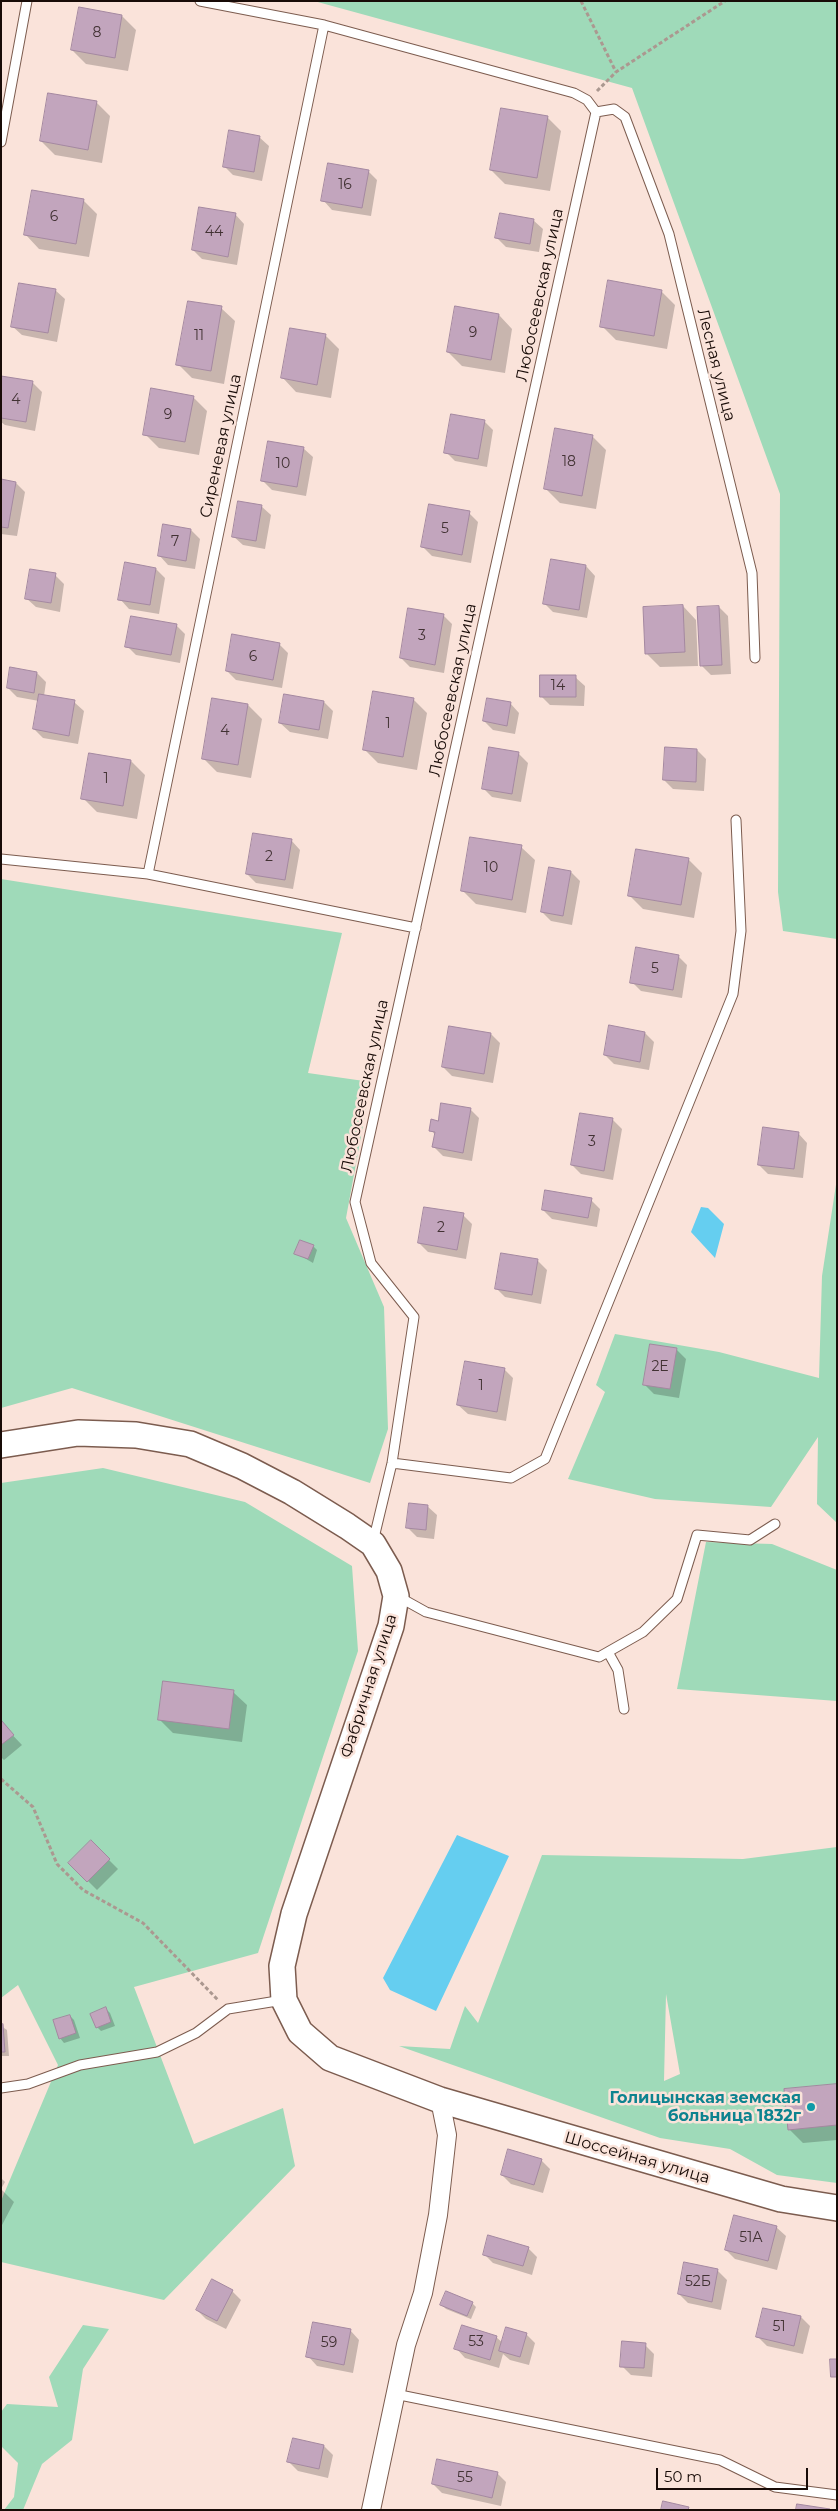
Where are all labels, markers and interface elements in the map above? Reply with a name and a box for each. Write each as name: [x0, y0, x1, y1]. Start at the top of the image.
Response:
house number: 8: [93, 25, 101, 41]
house number: 16: [338, 177, 352, 193]
street label: Любосеевская улица: [512, 207, 568, 383]
house number: 6: [50, 209, 58, 225]
house number: 44: [205, 224, 223, 240]
street label: Лесная улица: [693, 307, 739, 423]
house number: 9: [469, 325, 477, 341]
house number: 11: [194, 328, 204, 344]
street label: Сиреневая улица: [196, 372, 246, 520]
house number: 4: [11, 392, 21, 408]
house number: 9: [164, 407, 172, 423]
house number: 18: [562, 454, 576, 470]
house number: 10: [276, 456, 290, 472]
house number: 5: [441, 521, 449, 537]
house number: 7: [171, 534, 179, 550]
street label: Любосеевская улица: [425, 602, 481, 778]
house number: 3: [418, 628, 426, 644]
house number: 6: [249, 649, 257, 665]
house number: 14: [551, 678, 565, 694]
house number: 1: [385, 716, 391, 732]
house number: 4: [220, 723, 230, 739]
house number: 1: [103, 771, 109, 787]
house number: 2: [265, 849, 273, 865]
house number: 10: [484, 860, 498, 876]
house number: 5: [651, 961, 659, 977]
street label: Любосеевская улица: [337, 998, 393, 1174]
house number: 3: [588, 1134, 596, 1150]
house number: 2: [437, 1220, 445, 1236]
house number: 2Е: [651, 1359, 669, 1375]
house number: 1: [478, 1378, 484, 1394]
street label: Фабричная улица: [337, 1612, 401, 1760]
place label: Голицынская земская больница 1832г: [609, 2088, 801, 2126]
marker: Голицынская земская больница 1832г: [805, 2101, 817, 2113]
street label: Шоссейная улица: [562, 2128, 712, 2188]
house number: 51А: [739, 2230, 763, 2246]
house number: 52Б: [685, 2274, 711, 2290]
house number: 51: [773, 2319, 785, 2335]
house number: 53: [468, 2334, 484, 2350]
house number: 59: [321, 2335, 337, 2351]
scale bar: [658, 2458, 810, 2490]
text: 50 m: [664, 2467, 702, 2486]
house number: 55: [457, 2470, 473, 2486]

